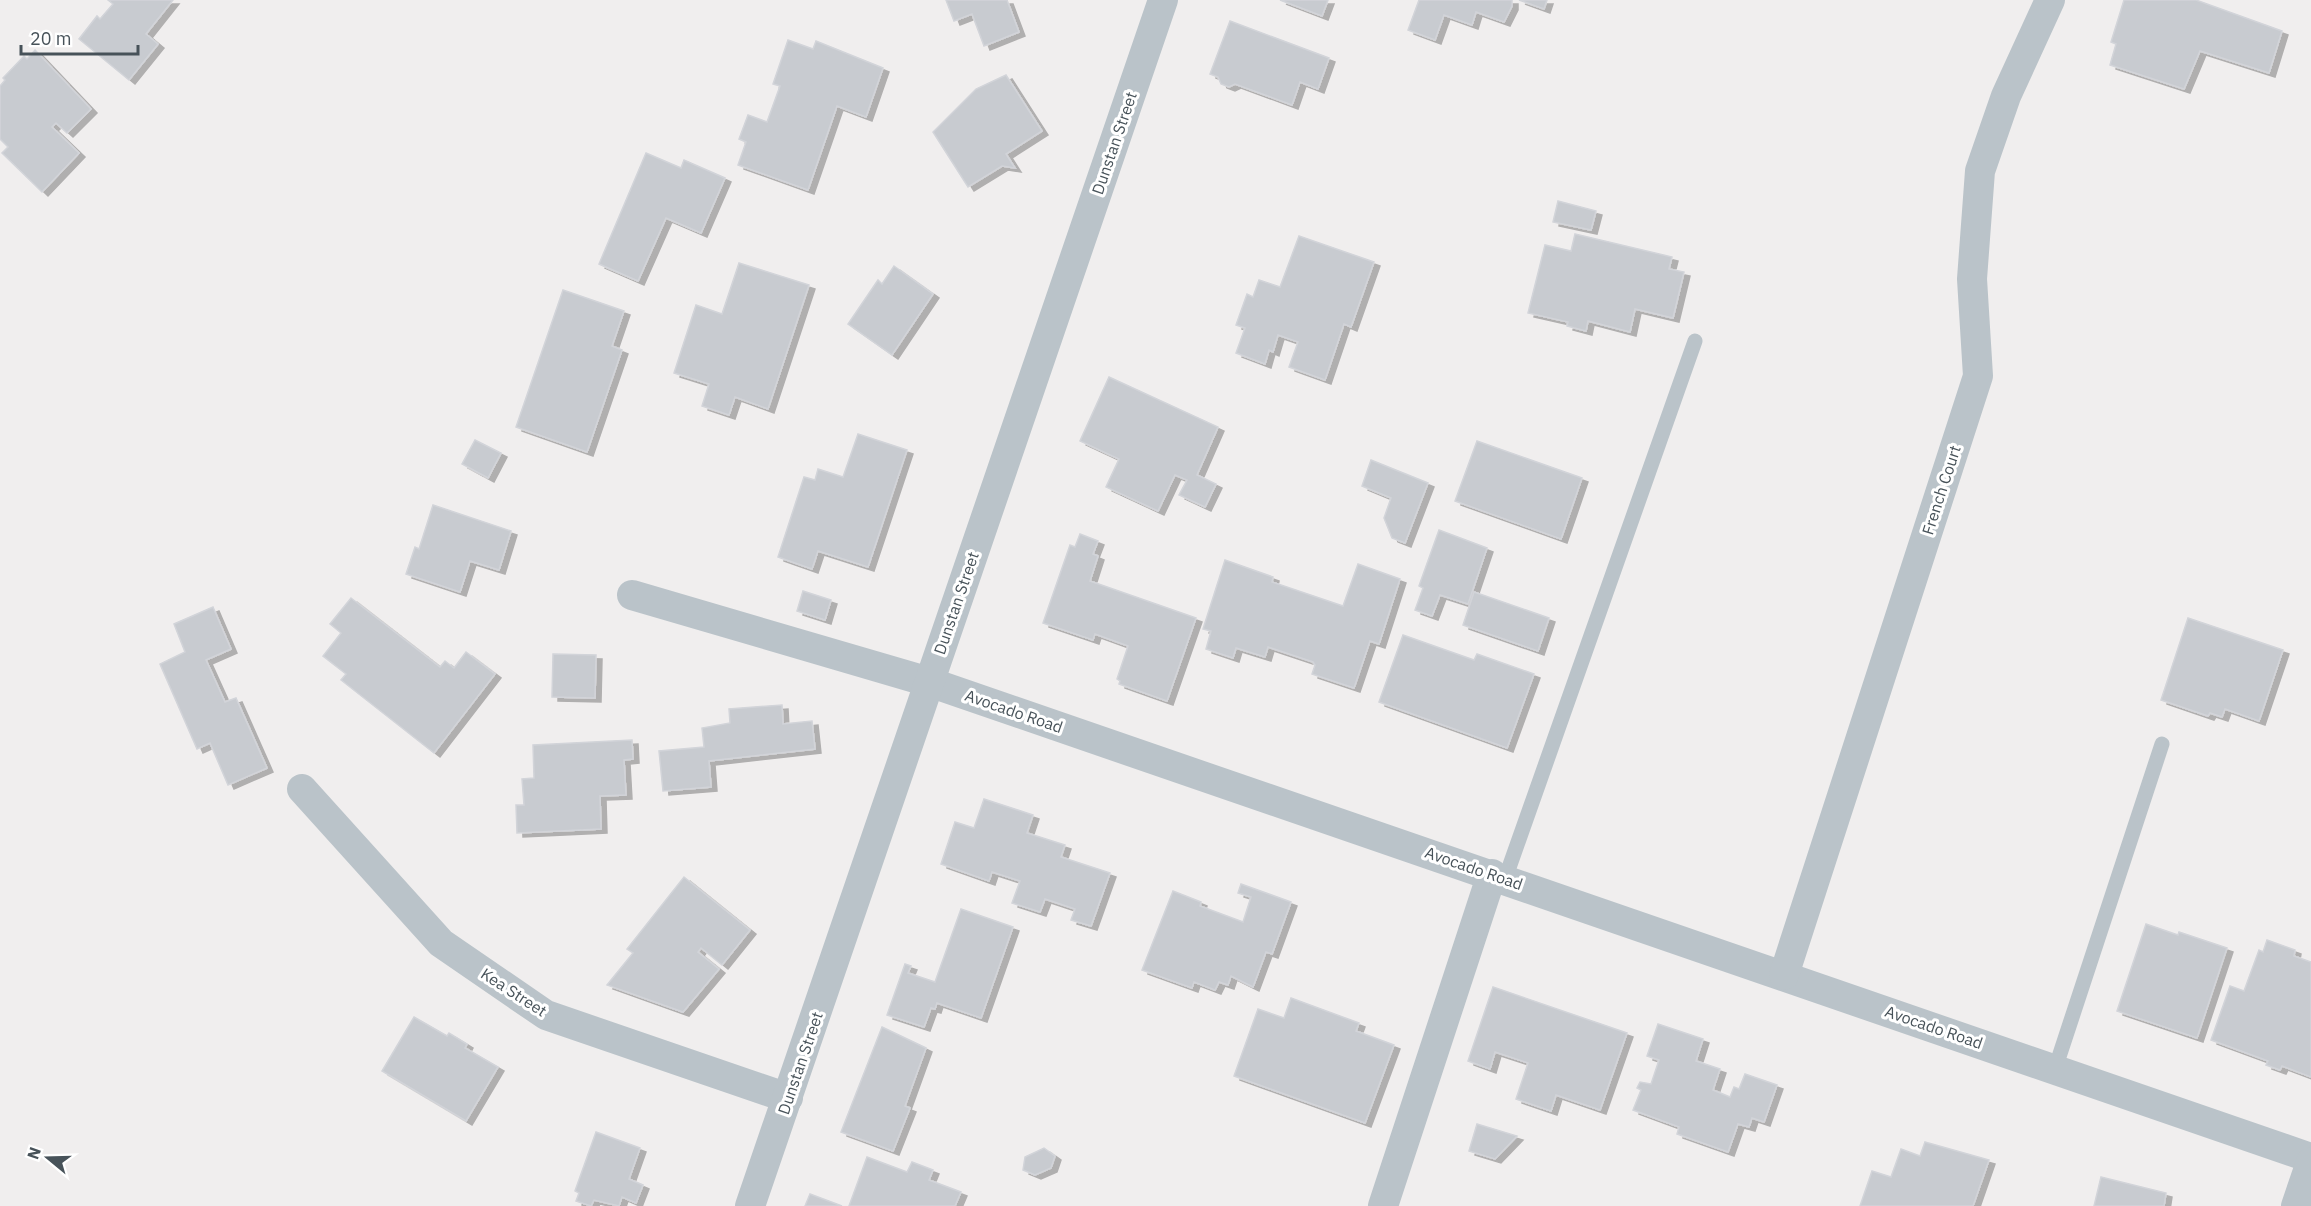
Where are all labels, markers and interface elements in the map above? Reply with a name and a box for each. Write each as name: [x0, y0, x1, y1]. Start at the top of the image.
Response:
scale bar: [21, 18, 138, 56]
text: 20 m: [30, 27, 72, 50]
street label: Dunstan Street: [1087, 89, 1141, 197]
street label: French Court: [1917, 443, 1965, 537]
street label: Dunstan Street: [929, 549, 983, 657]
street label: Avocado Road: [963, 685, 1065, 737]
street label: Avocado Road: [1423, 842, 1525, 894]
street label: Kea Street: [477, 963, 551, 1021]
street label: Avocado Road: [1883, 1001, 1985, 1053]
street label: Dunstan Street: [773, 1009, 827, 1117]
north arrow: [18, 1128, 78, 1188]
text: N: [22, 1144, 45, 1162]

